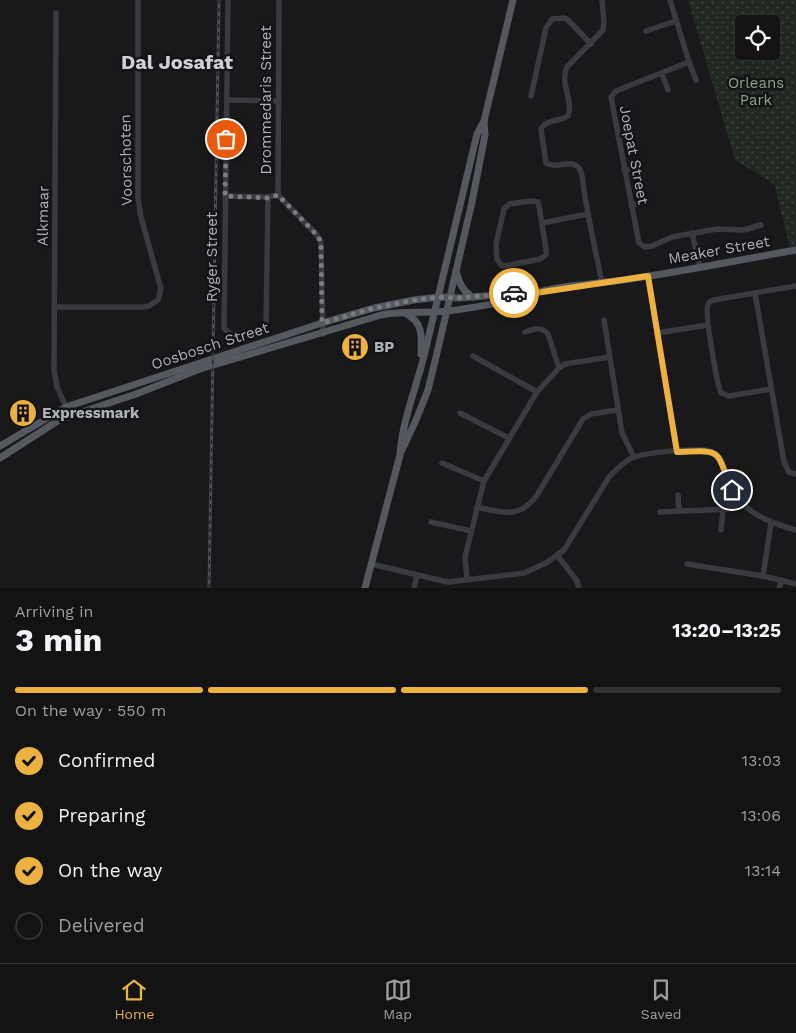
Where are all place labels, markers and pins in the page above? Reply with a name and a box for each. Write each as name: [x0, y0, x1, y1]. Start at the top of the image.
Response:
pin: [205, 118, 247, 160]
building icon: BP: [340, 332, 370, 362]
place label: BP: [374, 338, 394, 356]
building icon: Expressmark: [8, 398, 38, 428]
place label: Expressmark: [42, 404, 140, 422]
pin: [711, 469, 753, 511]

